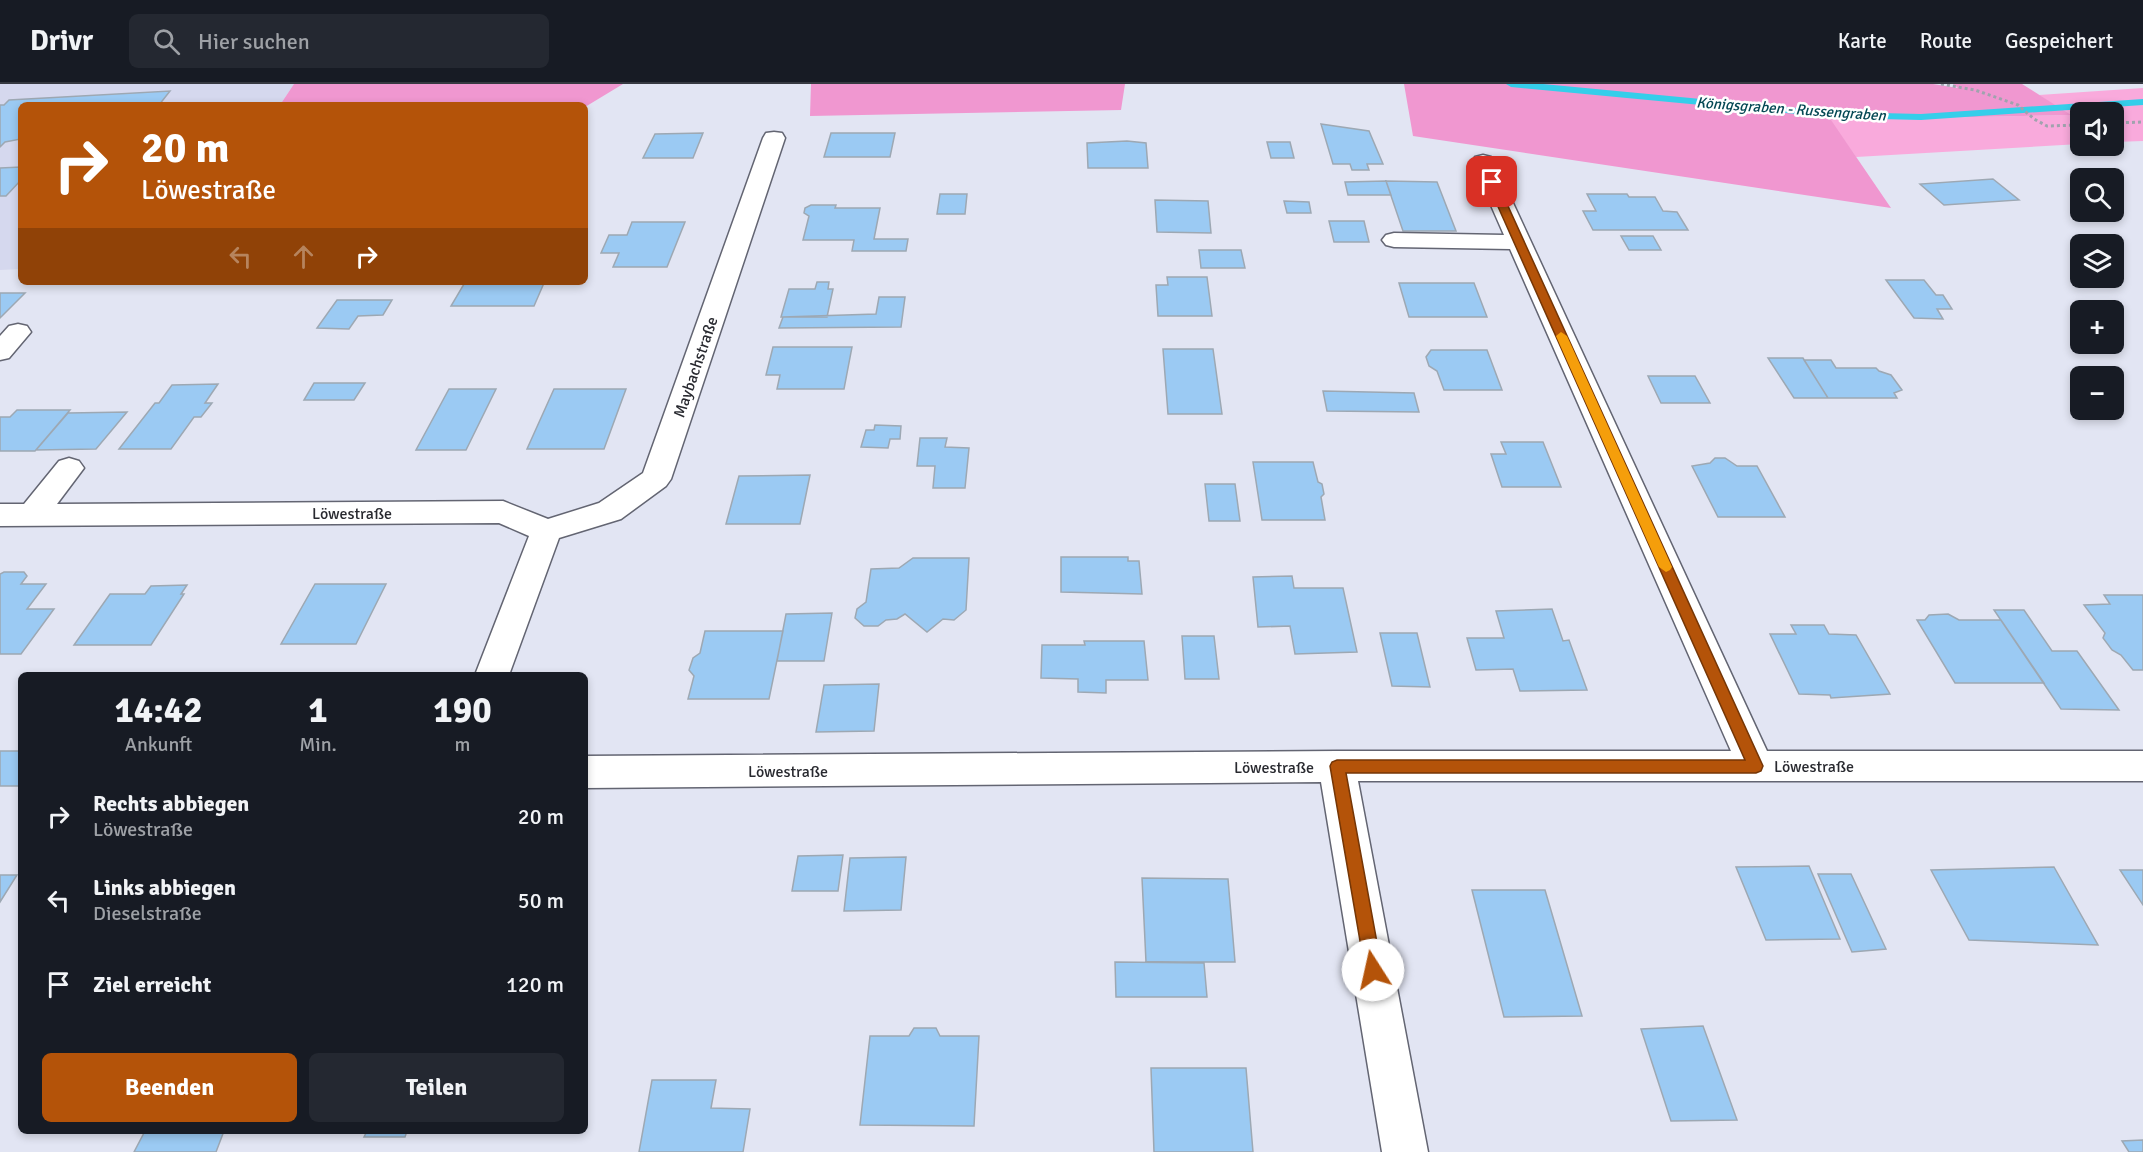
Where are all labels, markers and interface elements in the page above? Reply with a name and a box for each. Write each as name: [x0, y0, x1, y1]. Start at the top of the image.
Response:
search box: [129, 14, 549, 68]
text: Drivr: [30, 24, 93, 58]
icon: search: [150, 25, 183, 58]
text: Hier suchen: [198, 28, 310, 55]
text: Karte: [1838, 28, 1887, 54]
text: Route: [1920, 28, 1972, 54]
text: Gespeichert: [2005, 28, 2113, 54]
water label: Königsgraben - Russengraben: [1696, 93, 1887, 125]
map controls: [2070, 102, 2124, 420]
button: sound: [2070, 102, 2124, 156]
text: 20 m: [141, 123, 230, 174]
icon: right: [42, 126, 120, 204]
pin: [1466, 156, 1517, 207]
icon: arrive: [1475, 165, 1508, 198]
button: search: [2070, 168, 2124, 222]
text: Löwestraße: [141, 174, 276, 207]
button: layers: [2070, 234, 2124, 288]
icon: left: [224, 240, 257, 273]
icon: ahead: [287, 240, 320, 273]
icon: right: [350, 240, 383, 273]
button: +: [2070, 300, 2124, 354]
street label: Maybachstraße: [669, 314, 723, 420]
button: −: [2070, 366, 2124, 420]
street label: Löwestraße: [312, 504, 392, 524]
text: 14:42: [114, 688, 203, 733]
text: 1: [308, 688, 328, 733]
text: 190: [433, 688, 492, 733]
text: Ankunft: [125, 732, 192, 757]
text: Min.: [299, 732, 337, 757]
text: m: [454, 732, 470, 757]
street label: Löwestraße: [1774, 757, 1854, 777]
street label: Löwestraße: [1234, 758, 1314, 778]
street label: Löwestraße: [748, 762, 828, 782]
text: Rechts abbiegen: [93, 790, 249, 817]
icon: right: [42, 800, 75, 833]
text: 20 m: [518, 803, 564, 830]
text: Löwestraße: [93, 817, 193, 842]
text: Links abbiegen: [93, 874, 236, 901]
icon: left: [42, 884, 75, 917]
text: 50 m: [518, 887, 564, 914]
text: Dieselstraße: [93, 901, 202, 926]
position arrow: [1341, 938, 1405, 1002]
icon: arrive: [42, 968, 75, 1001]
text: Ziel erreicht: [93, 971, 211, 998]
text: 120 m: [506, 971, 564, 998]
button: Beenden: [42, 1053, 297, 1122]
button: Teilen: [309, 1053, 564, 1122]

